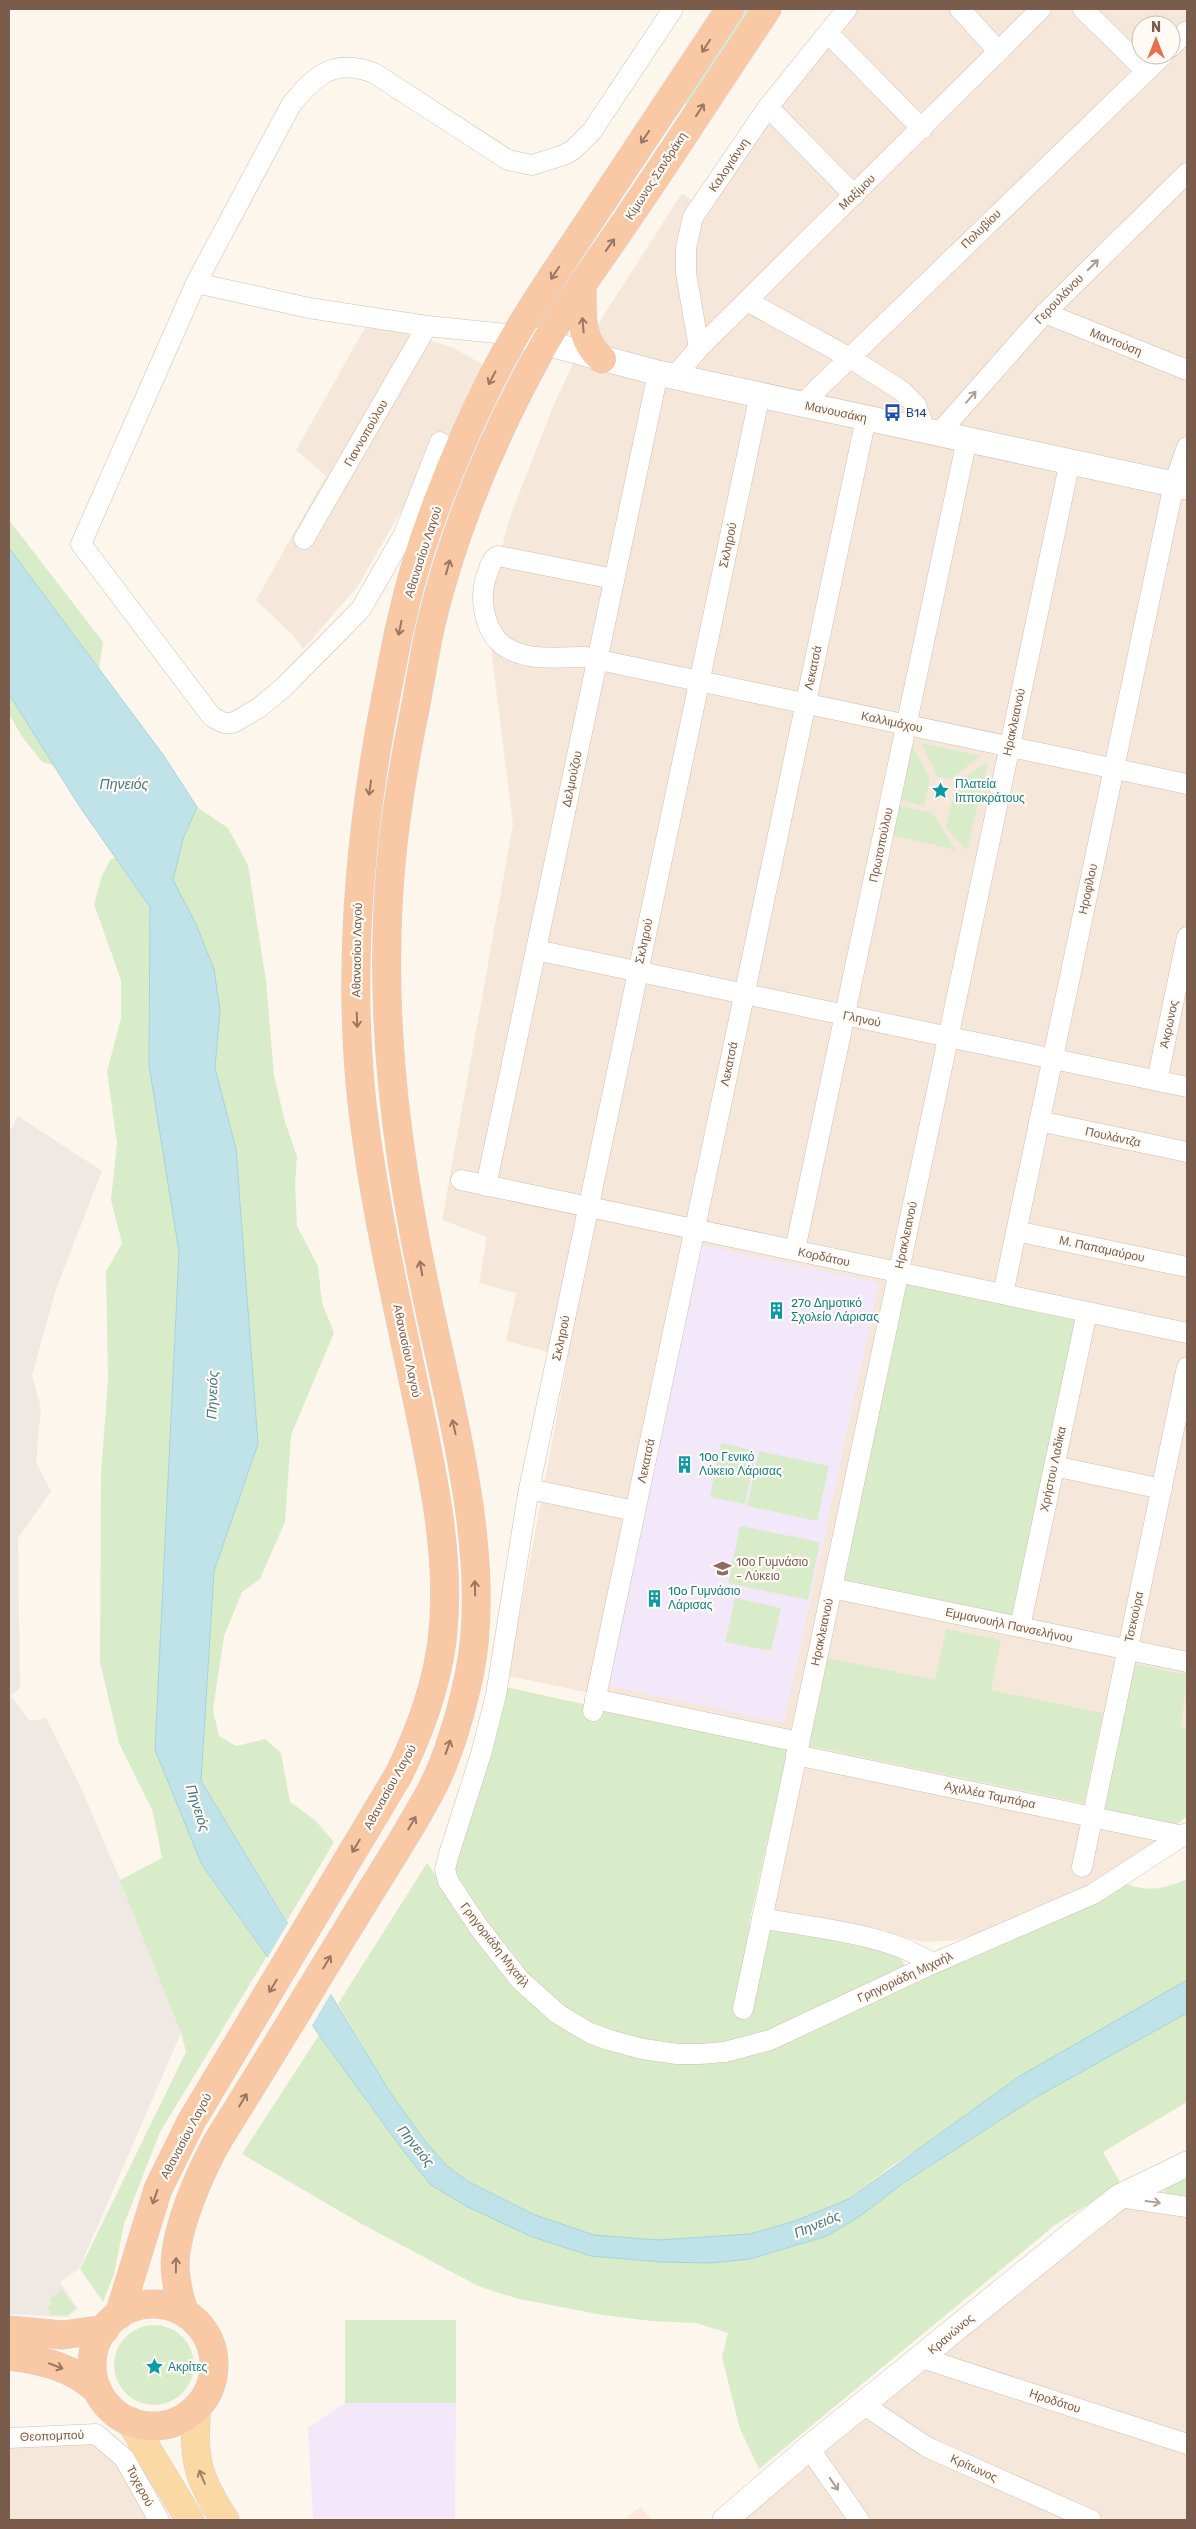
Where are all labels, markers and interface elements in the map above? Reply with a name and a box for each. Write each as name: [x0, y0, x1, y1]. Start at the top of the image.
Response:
north arrow: [1131, 15, 1181, 65]
text: N: [1151, 19, 1161, 36]
one-way arrow: [701, 38, 711, 52]
one-way arrow: [695, 103, 705, 117]
street label: Κίμωνος Σανδράκη: [622, 129, 690, 223]
one-way arrow: [640, 130, 650, 144]
street label: Καλογιάννη: [706, 136, 752, 194]
street label: Μαξίμου: [836, 171, 878, 213]
street label: Πολυβίου: [958, 207, 1004, 251]
one-way arrow: [605, 238, 615, 252]
one-way arrow: [1087, 259, 1100, 271]
one-way arrow: [550, 266, 560, 280]
street label: Γερουλάνου: [1032, 271, 1086, 327]
one-way arrow: [579, 317, 588, 333]
street label: Μαντούση: [1088, 325, 1144, 359]
one-way arrow: [487, 370, 496, 385]
one-way arrow: [965, 390, 977, 403]
street label: Γιαννοπούλου: [341, 397, 391, 469]
street label: Μανουσάκη: [804, 399, 868, 425]
bus stop icon: Β14: [882, 403, 902, 423]
place label: Β14: [906, 406, 927, 420]
street label: Αθανασίου Λαγού: [402, 505, 444, 599]
street label: Σκληρού: [716, 521, 740, 569]
one-way arrow: [444, 559, 454, 575]
one-way arrow: [394, 620, 404, 636]
street label: Λεκατσά: [801, 644, 825, 692]
street label: Ηρακλειανού: [1000, 687, 1028, 757]
street label: Καλλιμάχου: [860, 709, 924, 735]
street label: Δελμούζου: [559, 750, 585, 808]
water label: Πηνειός: [100, 776, 149, 793]
place label: Πλατεία Ιπποκράτους: [955, 777, 1025, 805]
one-way arrow: [365, 780, 375, 796]
place icon: Πλατεία Ιπποκράτους: [931, 781, 951, 801]
street label: Πρωτοπούλου: [866, 806, 896, 884]
street label: Ηροφίλου: [1076, 862, 1100, 916]
street label: Αθανασίου Λαγού: [349, 902, 365, 998]
street label: Σκληρού: [632, 917, 656, 965]
street label: Άκρωνος: [1157, 999, 1181, 1049]
street label: Γληνού: [842, 1008, 882, 1030]
one-way arrow: [352, 1011, 362, 1027]
street label: Λεκατσά: [717, 1040, 741, 1088]
street label: Πουλάντζα: [1084, 1124, 1142, 1150]
street label: Ηρακλειανού: [892, 1200, 920, 1270]
street label: Μ. Παπαμαύρου: [1058, 1233, 1146, 1265]
street label: Κορδάτου: [797, 1245, 851, 1269]
one-way arrow: [415, 1261, 425, 1277]
place label: 27ο Δημοτικό Σχολείο Λάρισας: [791, 1296, 879, 1324]
building icon: 27ο Δημοτικό Σχολείο Λάρισας: [767, 1300, 787, 1320]
street label: Αθανασίου Λαγού: [390, 1303, 424, 1399]
street label: Σκληρού: [549, 1314, 573, 1362]
water label: Πηνειός: [203, 1370, 222, 1420]
one-way arrow: [449, 1420, 458, 1436]
street label: Χρήστου Λαδίκα: [1037, 1425, 1069, 1513]
street label: Λεκατσά: [634, 1437, 658, 1485]
place label: 10ο Γενικό Λύκειο Λάρισας: [699, 1450, 782, 1478]
building icon: 10ο Γενικό Λύκειο Λάρισας: [675, 1454, 695, 1474]
place label: 10ο Γυμνάσιο - Λύκειο: [736, 1555, 808, 1583]
school or university icon: 10ο Γυμνάσιο - Λύκειο: [712, 1559, 732, 1579]
one-way arrow: [470, 1580, 480, 1596]
place label: 10o Γυμνάσιο Λάρισας: [668, 1584, 741, 1612]
building icon: 10o Γυμνάσιο Λάρισας: [644, 1588, 664, 1608]
street label: Τσεκούρα: [1122, 1590, 1146, 1644]
street label: Ηρακλειανού: [808, 1597, 836, 1667]
street label: Εμμανουήλ Πανσελήνου: [944, 1605, 1074, 1645]
one-way arrow: [444, 1740, 453, 1756]
street label: Αθανασίου Λαγού: [361, 1742, 419, 1832]
street label: Αχιλλέα Ταμπάρα: [943, 1779, 1037, 1811]
water label: Πηνειός: [182, 1782, 213, 1834]
one-way arrow: [407, 1816, 417, 1830]
one-way arrow: [351, 1839, 361, 1853]
street label: Γρηγοριάδη Μιχαήλ: [458, 1900, 532, 1990]
street label: Γρηγοριάδη Μιχαήλ: [855, 1949, 955, 2005]
one-way arrow: [323, 1955, 333, 1969]
one-way arrow: [267, 1978, 277, 1992]
street label: Αθανασίου Λαγού: [158, 2091, 214, 2181]
one-way arrow: [238, 2094, 248, 2108]
water label: Πηνειός: [394, 2122, 438, 2171]
one-way arrow: [150, 2189, 159, 2205]
one-way arrow: [1145, 2197, 1161, 2207]
water label: Πηνειός: [791, 2207, 843, 2242]
one-way arrow: [171, 2257, 181, 2273]
street label: Κρανώνος: [925, 2311, 977, 2357]
place icon: Ακρίτες: [144, 2357, 164, 2377]
place label: Ακρίτες: [168, 2360, 208, 2374]
one-way arrow: [48, 2362, 63, 2371]
street label: Ηροδότου: [1028, 2386, 1082, 2416]
street label: Θεοπομπού: [20, 2428, 84, 2444]
street label: Κρίτωνος: [948, 2451, 1000, 2485]
street label: Τυχερού: [123, 2463, 157, 2509]
one-way arrow: [197, 2470, 207, 2485]
one-way arrow: [829, 2477, 839, 2491]

